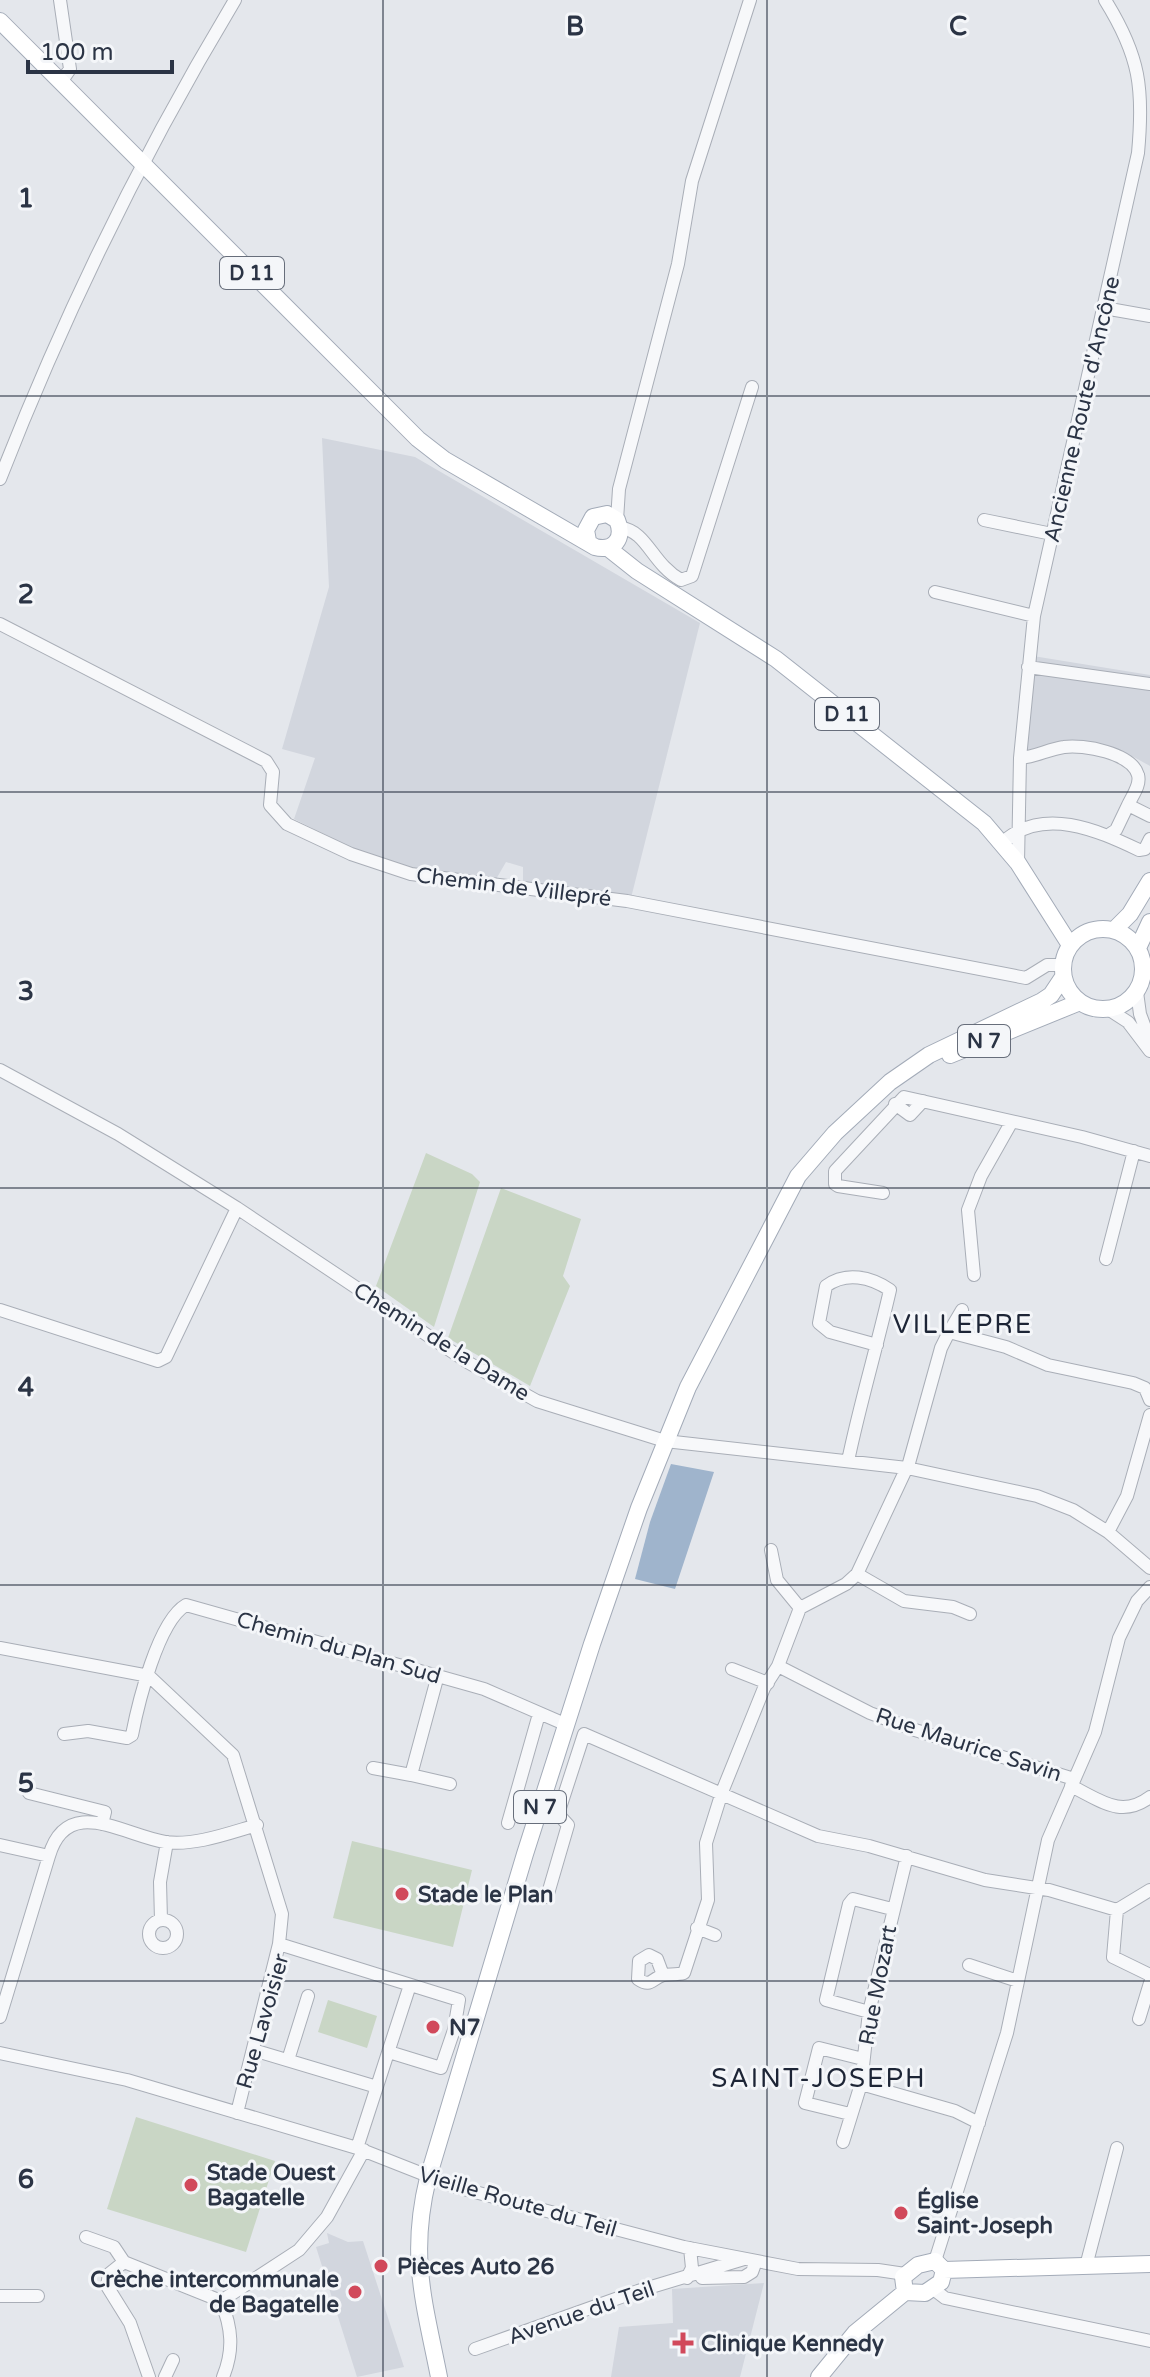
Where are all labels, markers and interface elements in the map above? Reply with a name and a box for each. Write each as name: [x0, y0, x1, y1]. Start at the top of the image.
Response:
text: B: [566, 11, 584, 42]
text: C: [949, 11, 967, 42]
scale bar: [28, 24, 172, 74]
text: 100 m: [40, 38, 114, 67]
text: 1: [18, 183, 34, 214]
road number: D 11: [220, 257, 284, 289]
street label: Ancienne Route d'Ancône: [1039, 274, 1125, 545]
text: 2: [18, 579, 34, 610]
road number: D 11: [815, 698, 879, 730]
street label: Chemin de Villepré: [415, 862, 613, 912]
text: 3: [18, 976, 34, 1007]
road number: N 7: [958, 1025, 1010, 1057]
street label: Chemin de la Dame: [349, 1277, 534, 1407]
district label: VILLEPRE: [893, 1309, 1033, 1340]
text: 4: [18, 1372, 34, 1403]
street label: Chemin du Plan Sud: [234, 1606, 444, 1690]
street label: Rue Maurice Savin: [872, 1703, 1065, 1787]
text: 5: [18, 1768, 34, 1799]
road number: N 7: [514, 1791, 566, 1823]
place label: Stade le Plan: [418, 1882, 553, 1908]
marker: Stade le Plan: [393, 1885, 411, 1903]
street label: Rue Mozart: [854, 1923, 902, 2047]
street label: Rue Lavoisier: [231, 1950, 295, 2092]
place label: N7: [449, 2015, 480, 2041]
marker: N7: [424, 2018, 442, 2036]
district label: SAINT-JOSEPH: [711, 2063, 927, 2094]
place label: Stade Ouest Bagatelle: [207, 2160, 336, 2211]
street label: Vieille Route du Teil: [416, 2161, 620, 2243]
text: 6: [18, 2164, 34, 2195]
marker: Stade Ouest Bagatelle: [182, 2176, 200, 2194]
place label: Église Saint-Joseph: [917, 2187, 1053, 2239]
marker: Église Saint-Joseph: [892, 2204, 910, 2222]
place label: Pièces Auto 26: [397, 2254, 555, 2280]
marker: Pièces Auto 26: [372, 2257, 390, 2275]
place label: Crèche intercommunale de Bagatelle: [90, 2267, 339, 2318]
street label: Avenue du Teil: [505, 2276, 658, 2350]
marker: Crèche intercommunale de Bagatelle: [346, 2283, 364, 2301]
place label: Clinique Kennedy: [701, 2331, 884, 2357]
marker: Clinique Kennedy: [672, 2332, 694, 2354]

